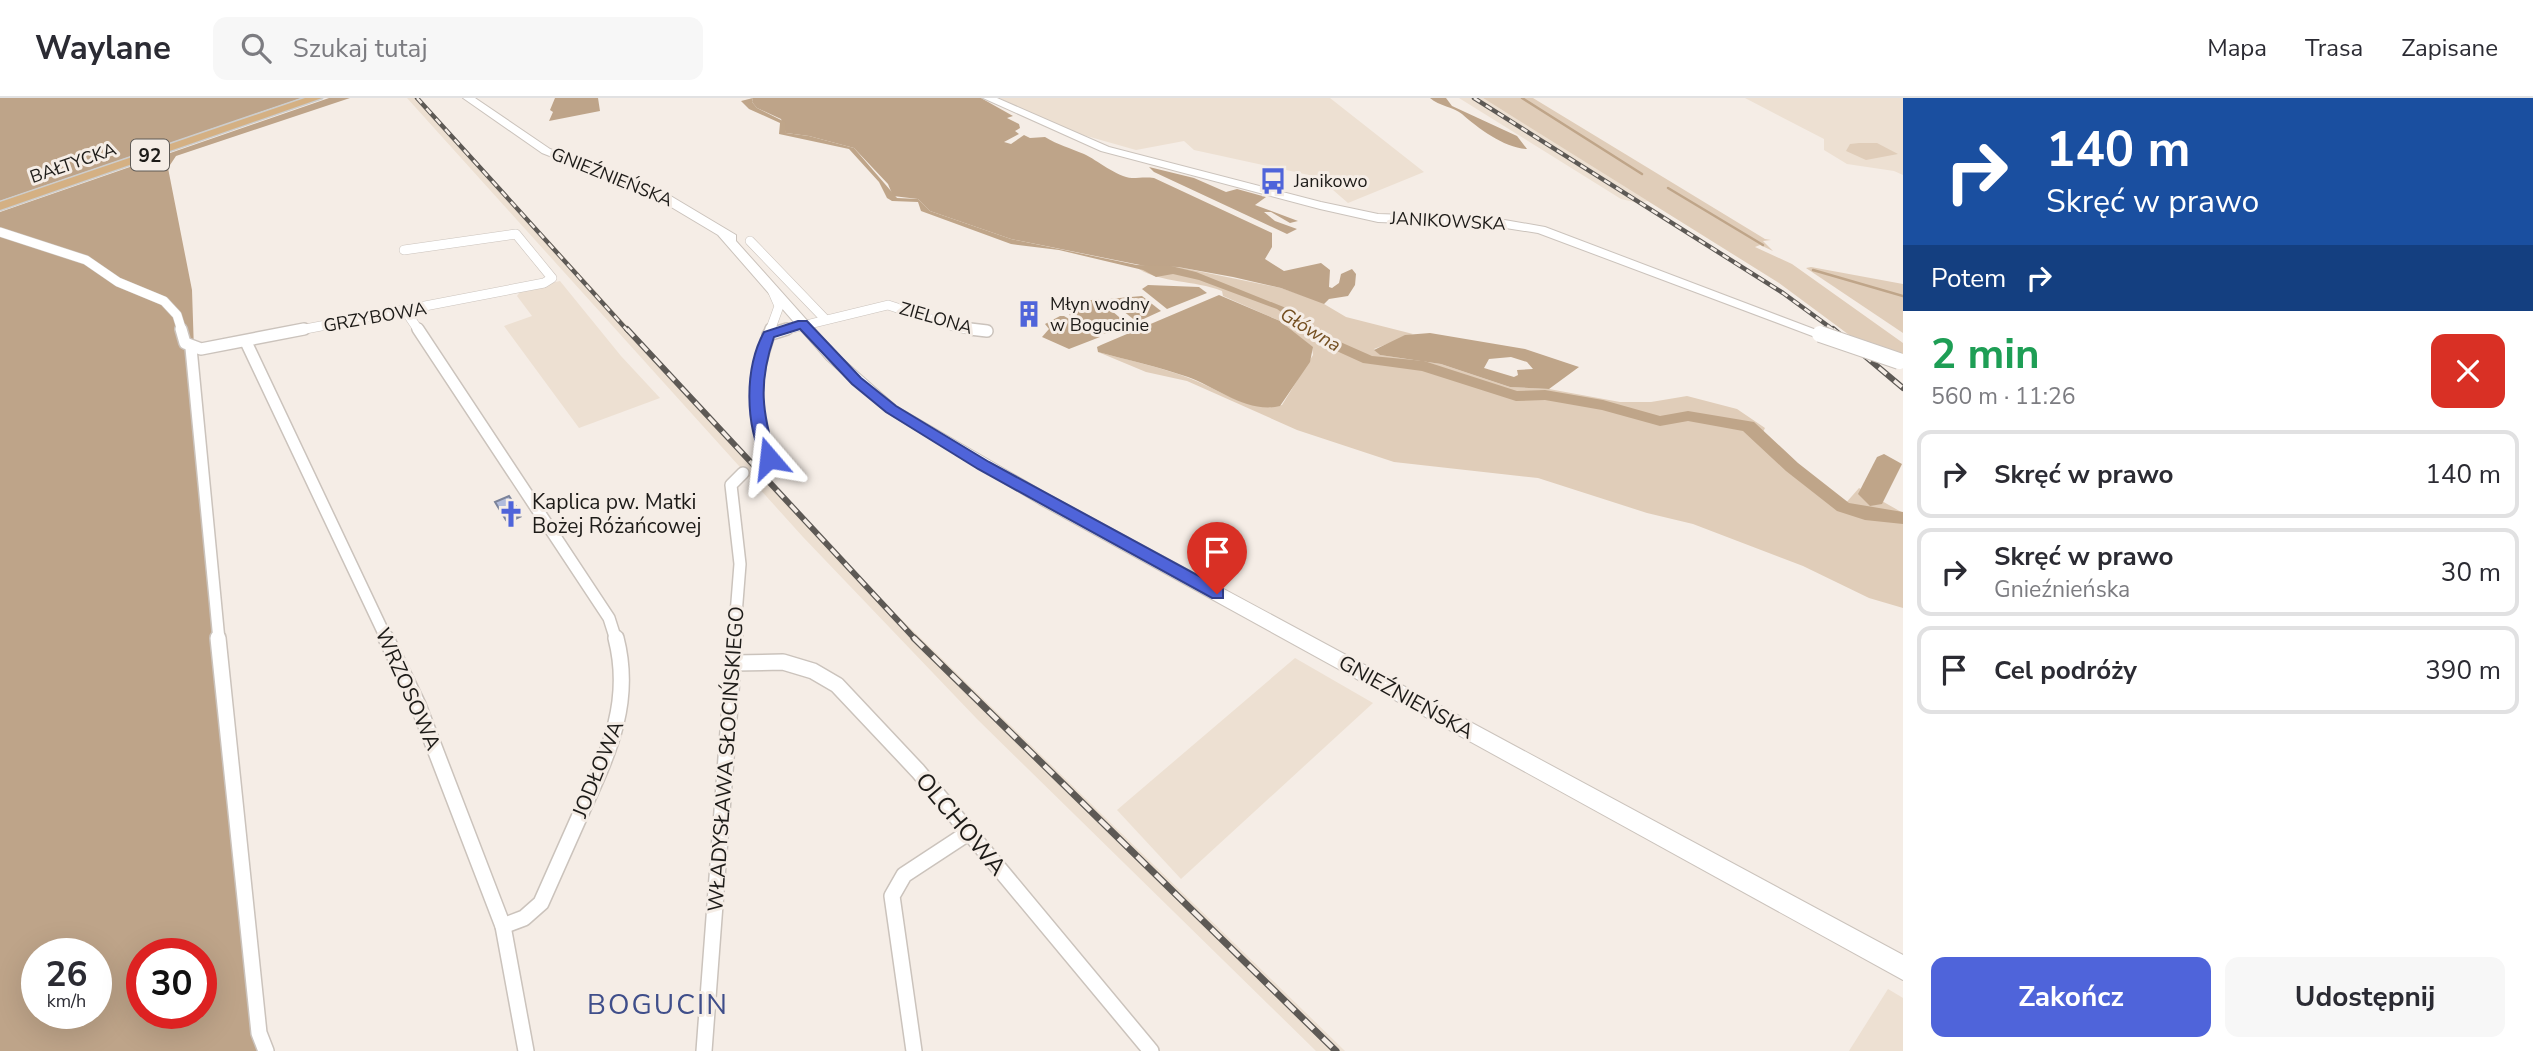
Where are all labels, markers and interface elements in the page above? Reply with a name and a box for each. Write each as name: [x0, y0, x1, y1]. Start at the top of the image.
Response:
search box: [213, 17, 703, 80]
text: Waylane: [35, 26, 171, 71]
icon: search: [237, 29, 275, 67]
text: Szukaj tutaj: [293, 31, 428, 66]
text: Mapa: [2207, 32, 2267, 64]
text: Trasa: [2305, 32, 2363, 64]
text: Zapisane: [2401, 32, 2498, 64]
text: 140 m: [2046, 116, 2190, 183]
icon: right: [1931, 126, 2022, 217]
street label: BAŁTYCKA: [27, 137, 119, 189]
road number: 92: [131, 139, 169, 170]
street label: GNIEŹNIEŃSKA: [548, 142, 676, 212]
bus stop icon: Janikowo: [1258, 166, 1288, 196]
place label: Janikowo: [1293, 169, 1367, 193]
text: Skręć w prawo: [2046, 180, 2259, 223]
street label: JANIKOWSKA: [1389, 206, 1506, 236]
icon: right: [2020, 259, 2058, 297]
text: Potem: [1931, 261, 2006, 296]
place label: Młyn wodny w Bogucinie: [1050, 292, 1150, 337]
street label: GRZYBOWA: [322, 296, 428, 338]
street label: ZIELONA: [897, 296, 975, 340]
building icon: Młyn wodny w Bogucinie: [1014, 299, 1044, 329]
water label: Główna: [1275, 302, 1346, 358]
text: 2 min: [1931, 326, 2040, 383]
button: close: [2431, 334, 2505, 408]
text: 560 m · 11:26: [1931, 381, 2076, 412]
position arrow: [732, 421, 806, 495]
icon: right: [1935, 455, 1973, 493]
text: Skręć w prawo: [1994, 457, 2174, 492]
text: 140 m: [2425, 457, 2501, 492]
place label: Kaplica pw. Matki Bożej Różańcowej: [532, 488, 701, 540]
church icon: Kaplica pw. Matki Bożej Różańcowej: [496, 499, 526, 529]
pin: [1187, 522, 1247, 594]
icon: arrive: [1198, 533, 1236, 571]
text: Skręć w prawo: [1994, 539, 2174, 574]
icon: right: [1935, 553, 1973, 591]
text: 30 m: [2441, 555, 2501, 590]
text: Gnieźnieńska: [1994, 574, 2130, 605]
street label: WŁADYSŁAWA SŁOCIŃSKIEGO: [701, 605, 751, 913]
street label: WRZOSOWA: [369, 623, 447, 755]
street label: GNIEŹNIEŃSKA: [1334, 648, 1478, 746]
icon: arrive: [1935, 651, 1973, 689]
text: Cel podróży: [1994, 653, 2137, 688]
text: 390 m: [2425, 653, 2501, 688]
street label: JODŁOWA: [566, 716, 630, 823]
street label: OLCHOWA: [908, 766, 1014, 883]
speed limit sign: 30: [126, 938, 217, 1029]
text: 26: [45, 951, 88, 998]
button: Zakończ: [1931, 957, 2211, 1037]
button: Udostępnij: [2225, 957, 2505, 1037]
district label: BOGUCIN: [587, 986, 729, 1024]
text: km/h: [47, 989, 86, 1013]

